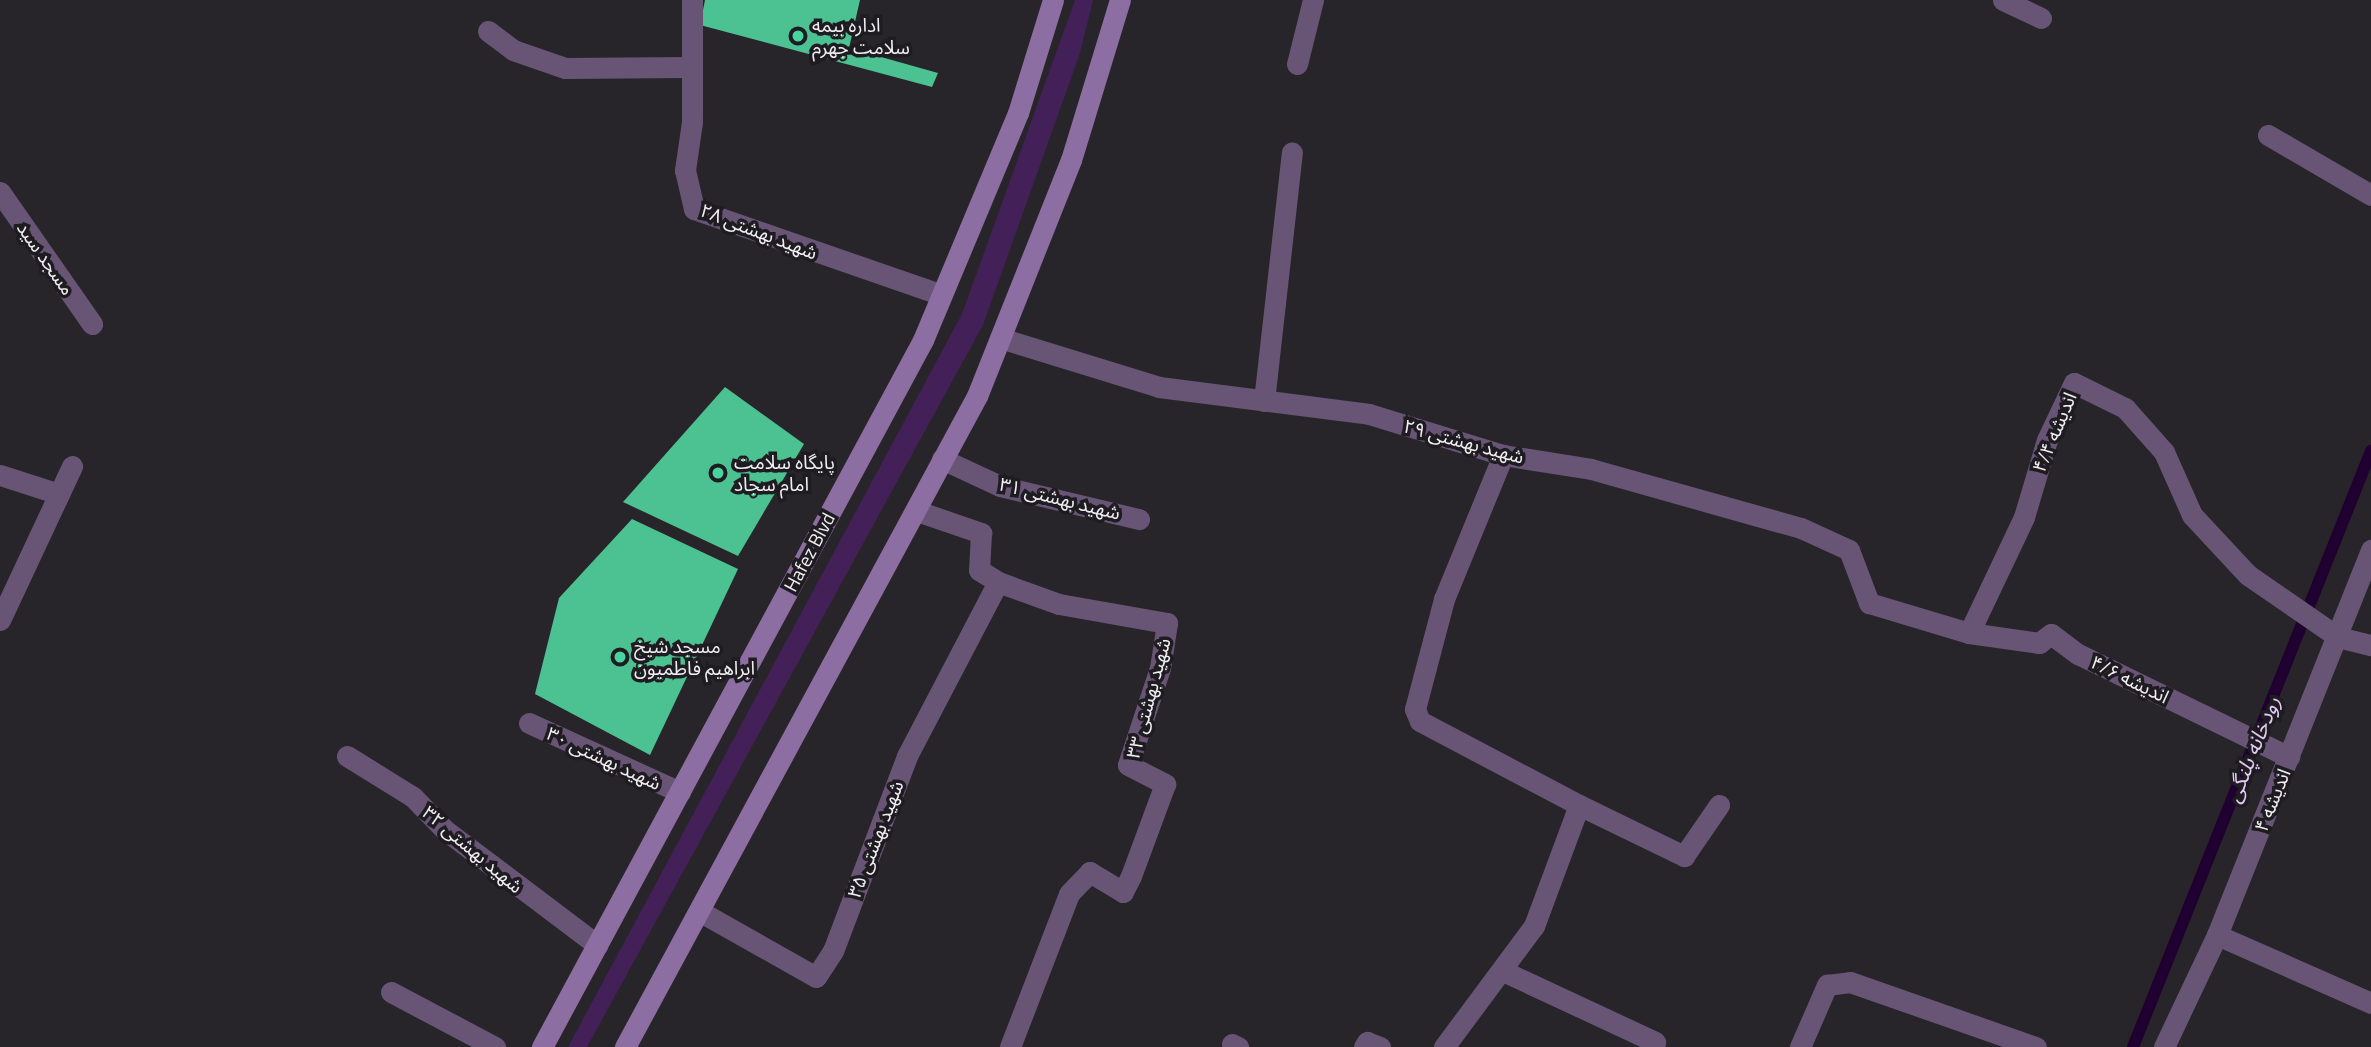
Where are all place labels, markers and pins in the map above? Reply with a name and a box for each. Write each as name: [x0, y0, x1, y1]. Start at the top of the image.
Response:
place label: اداره بیمه سلامت جهرم: [812, 14, 910, 58]
marker: اداره بیمه سلامت جهرم: [790, 28, 806, 44]
place label: پایگاه سلامت امام سجاد: [734, 451, 835, 495]
marker: پایگاه سلامت امام سجاد: [708, 463, 728, 483]
place label: مسجد شیخ ابراهیم فاطمیون: [634, 635, 755, 679]
marker: مسجد شیخ ابراهیم فاطمیون: [612, 649, 628, 665]

